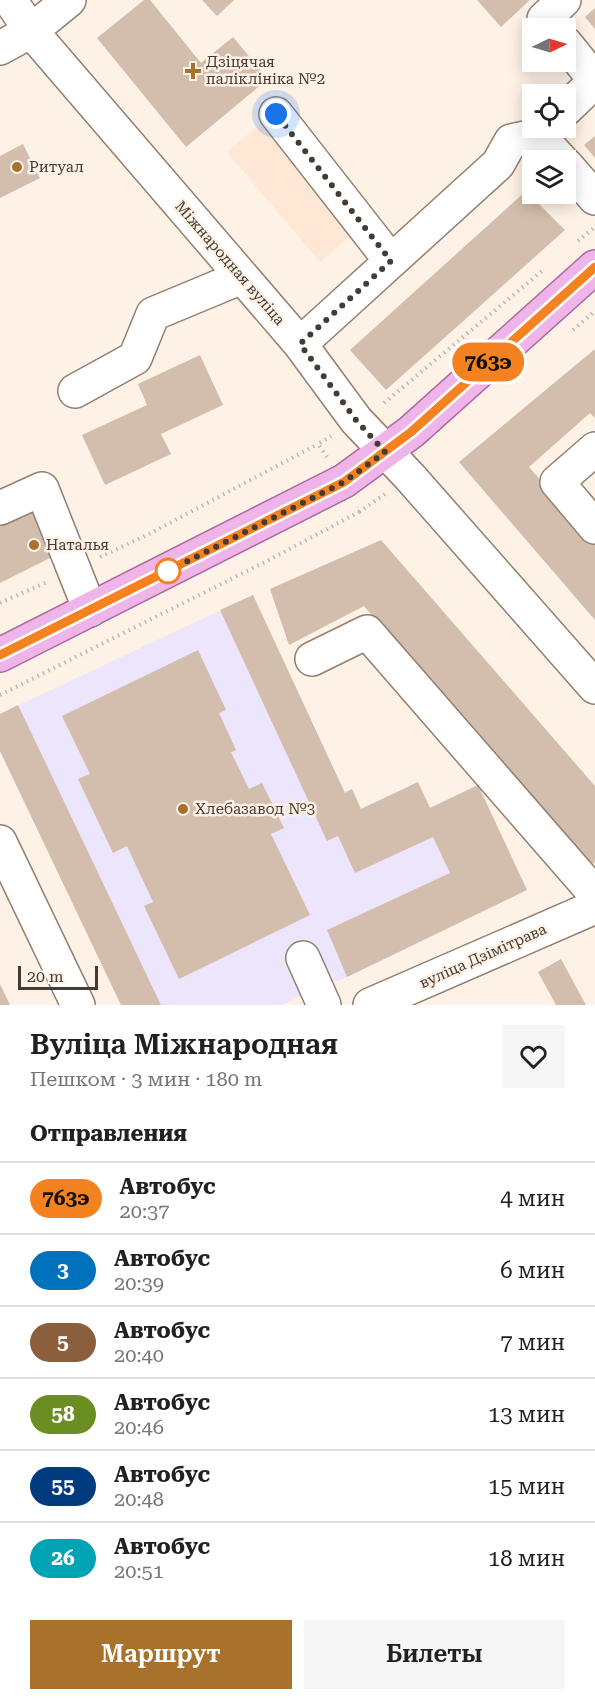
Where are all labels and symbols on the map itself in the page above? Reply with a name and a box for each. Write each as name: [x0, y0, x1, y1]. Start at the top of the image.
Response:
north arrow: [522, 18, 576, 72]
place label: Дзіцячая паліклініка №2: [206, 53, 325, 88]
marker: Дзіцячая паліклініка №2: [184, 62, 202, 80]
your location: [261, 99, 291, 129]
place label: Ритуал: [29, 158, 84, 176]
marker: Ритуал: [10, 160, 24, 174]
street label: Міжнародная вуліца: [171, 197, 289, 329]
line badge: 763э: [446, 342, 530, 382]
place label: Наталья: [46, 536, 109, 554]
marker: Наталья: [27, 538, 41, 552]
unlabelled marker: [155, 558, 181, 584]
place label: Хлебазавод №3: [195, 800, 315, 818]
marker: Хлебазавод №3: [176, 802, 190, 816]
street label: вуліца Дзімітрава: [417, 920, 549, 992]
scale bar: [18, 963, 98, 990]

